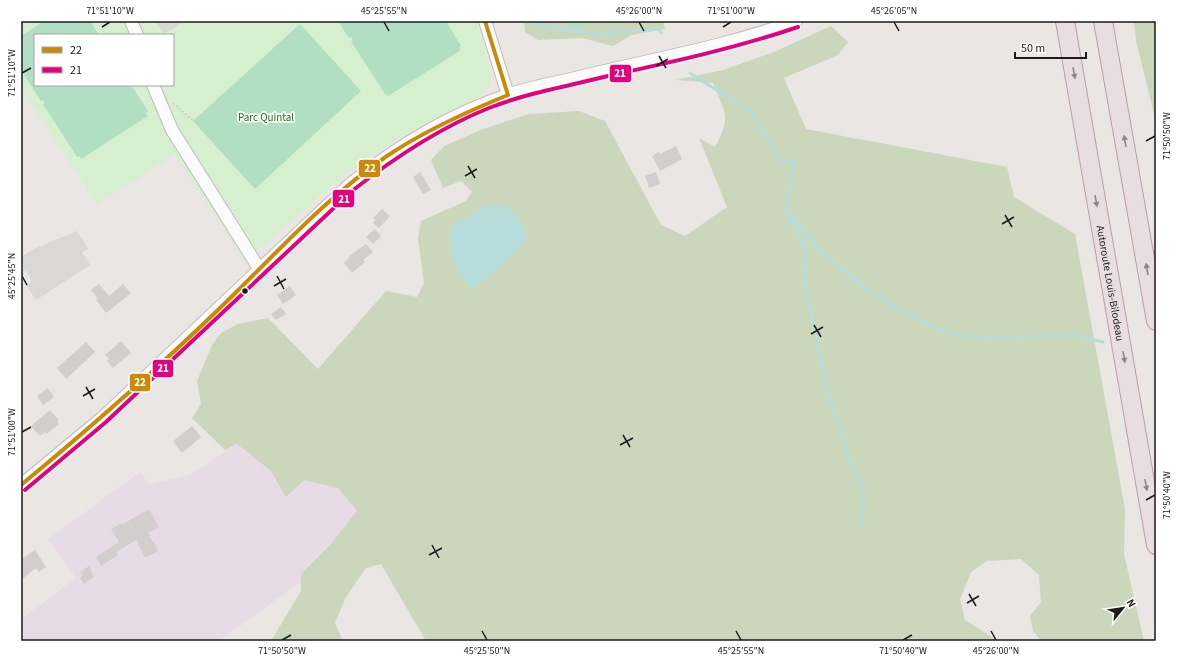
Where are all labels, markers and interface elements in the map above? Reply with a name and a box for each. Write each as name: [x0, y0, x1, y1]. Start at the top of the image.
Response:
text: 71°51'10"W: [86, 4, 134, 18]
text: 45°25'55"N: [361, 4, 407, 18]
text: 45°26'00"N: [616, 4, 662, 18]
text: 71°51'00"W: [707, 4, 755, 18]
text: 45°26'05"N: [871, 4, 917, 18]
legend: [34, 34, 174, 86]
scale bar: [1015, 34, 1086, 60]
text: 50 m: [1021, 40, 1045, 57]
text: 22: [70, 42, 82, 59]
text: 71°51'10"W: [5, 49, 19, 97]
text: 21: [70, 62, 82, 79]
line badge: 21: [609, 64, 632, 83]
text: 21: [614, 66, 626, 81]
one-way arrow: [1071, 67, 1077, 79]
park label: Parc Quintal: [238, 110, 294, 125]
text: 71°50'50"W: [1160, 112, 1174, 160]
one-way arrow: [1121, 135, 1127, 147]
line badge: 22: [358, 159, 381, 178]
text: 22: [364, 161, 376, 176]
line badge: 21: [332, 189, 355, 208]
text: 21: [338, 192, 350, 207]
one-way arrow: [1093, 195, 1099, 207]
street label: Autoroute Louis-Bilodeau: [1093, 224, 1128, 342]
text: 45°25'45"N: [5, 253, 19, 299]
one-way arrow: [1144, 263, 1150, 275]
unlabelled marker: [240, 286, 250, 296]
one-way arrow: [1121, 351, 1127, 363]
line badge: 21: [152, 359, 174, 378]
text: 21: [157, 361, 169, 376]
line badge: 22: [129, 373, 151, 392]
text: 22: [134, 375, 146, 390]
text: 71°51'00"W: [5, 408, 19, 456]
text: 71°50'40"W: [1160, 471, 1174, 519]
one-way arrow: [1143, 479, 1149, 491]
north arrow: [1103, 588, 1143, 628]
text: N: [1123, 596, 1140, 610]
text: 71°50'50"W: [258, 644, 306, 658]
text: 45°25'50"N: [464, 644, 510, 658]
text: 45°25'55"N: [718, 644, 764, 658]
text: 71°50'40"W: [879, 644, 927, 658]
text: 45°26'00"N: [973, 644, 1019, 658]

